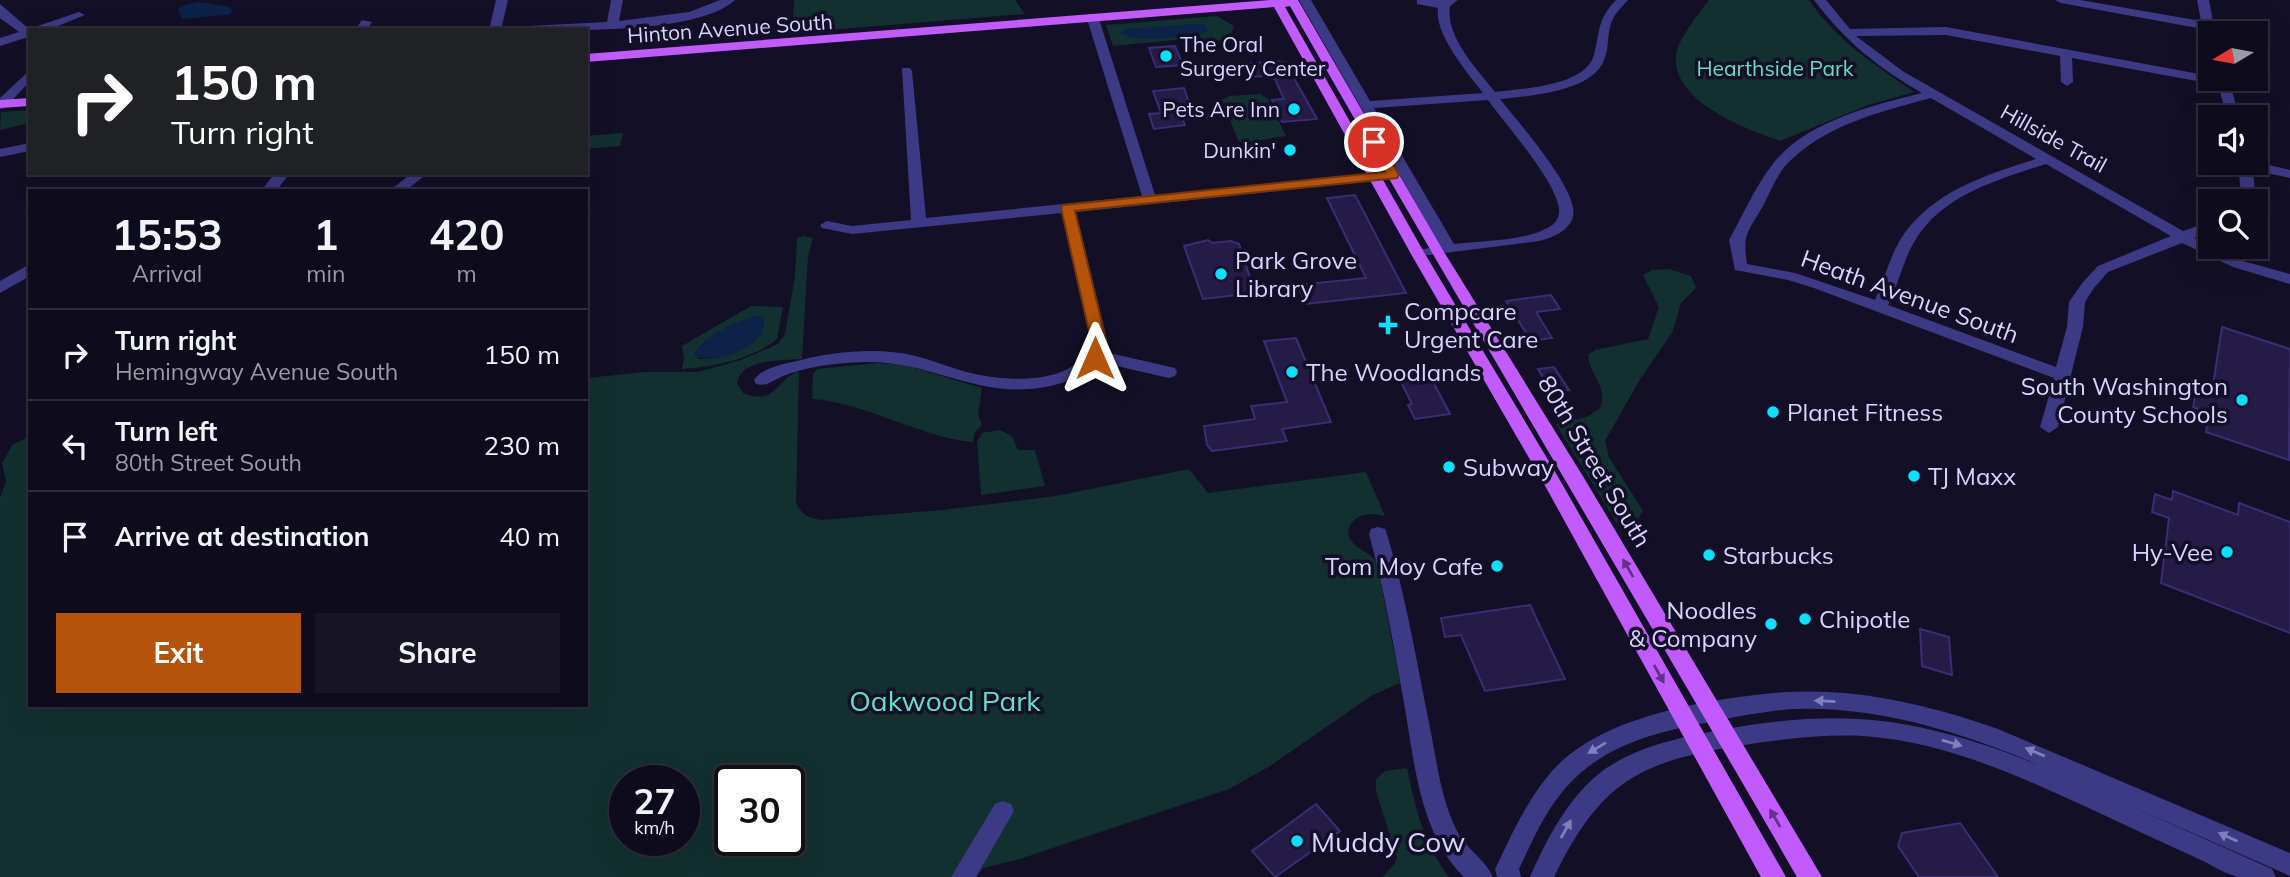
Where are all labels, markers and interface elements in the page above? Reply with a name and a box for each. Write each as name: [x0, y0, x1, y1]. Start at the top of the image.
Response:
street label: Hinton Avenue South: [626, 8, 834, 48]
north arrow: [2198, 21, 2268, 91]
map controls: [2198, 21, 2268, 259]
place label: The Oral Surgery Center: [1180, 31, 1326, 81]
marker: The Oral Surgery Center: [1158, 48, 1174, 64]
text: 150 m: [171, 51, 317, 112]
park label: Hearthside Park: [1696, 55, 1854, 81]
icon: right: [56, 56, 147, 147]
place label: Pets Are Inn: [1162, 96, 1280, 122]
street label: Hillside Trail: [1996, 98, 2112, 178]
marker: Pets Are Inn: [1286, 101, 1302, 117]
button: sound: [2198, 105, 2268, 175]
text: Turn right: [171, 112, 314, 152]
pin: [1344, 112, 1404, 172]
icon: arrive: [1355, 123, 1393, 161]
place label: Dunkin': [1203, 137, 1276, 163]
marker: Dunkin': [1282, 142, 1298, 158]
button: search: [2198, 189, 2268, 259]
text: 15:53: [112, 208, 223, 261]
text: 1: [313, 208, 338, 261]
text: 420: [429, 208, 504, 261]
street label: Heath Avenue South: [1797, 243, 2023, 349]
place label: Park Grove Library: [1235, 245, 1357, 303]
text: Arrival: [132, 259, 202, 288]
text: min: [306, 259, 345, 288]
text: m: [457, 259, 477, 288]
marker: Park Grove Library: [1213, 266, 1229, 282]
place label: Compcare Urgent Care: [1404, 296, 1538, 354]
marker: Compcare Urgent Care: [1378, 315, 1398, 335]
position arrow: [1058, 321, 1132, 395]
text: Turn right: [115, 324, 236, 357]
icon: right: [56, 336, 94, 374]
text: 150 m: [484, 338, 560, 371]
text: Hemingway Avenue South: [115, 357, 398, 386]
place label: The Woodlands: [1306, 357, 1481, 387]
marker: The Woodlands: [1284, 364, 1300, 380]
street label: 80th Street South: [1532, 370, 1658, 552]
place label: South Washington County Schools: [2021, 371, 2228, 429]
marker: South Washington County Schools: [2234, 392, 2250, 408]
place label: Planet Fitness: [1787, 397, 1943, 427]
marker: Planet Fitness: [1765, 404, 1781, 420]
text: Turn left: [115, 415, 217, 448]
icon: left: [56, 427, 94, 465]
text: 230 m: [484, 429, 560, 462]
text: 80th Street South: [115, 448, 302, 477]
place label: Subway: [1463, 452, 1554, 482]
marker: Subway: [1441, 459, 1457, 475]
place label: TJ Maxx: [1928, 461, 2016, 491]
marker: TJ Maxx: [1906, 468, 1922, 484]
icon: arrive: [56, 518, 94, 556]
text: Arrive at destination: [115, 520, 370, 553]
text: 40 m: [499, 520, 560, 553]
place label: Hy-Vee: [2132, 537, 2213, 567]
place label: Starbucks: [1723, 540, 1834, 570]
marker: Hy-Vee: [2219, 544, 2235, 560]
marker: Starbucks: [1701, 547, 1717, 563]
place label: Tom Moy Cafe: [1325, 551, 1483, 581]
marker: Tom Moy Cafe: [1489, 558, 1505, 574]
one-way arrow: [1622, 559, 1635, 578]
place label: Noodles & Company: [1629, 595, 1757, 653]
place label: Chipotle: [1819, 604, 1910, 634]
marker: Chipotle: [1797, 611, 1813, 627]
button: Exit: [56, 613, 301, 693]
button: Share: [315, 613, 560, 693]
marker: Noodles & Company: [1763, 616, 1779, 632]
one-way arrow: [1653, 664, 1665, 683]
park label: Oakwood Park: [849, 683, 1041, 718]
one-way arrow: [1814, 695, 1836, 706]
one-way arrow: [1942, 739, 1963, 749]
one-way arrow: [1588, 742, 1607, 755]
one-way arrow: [2025, 746, 2045, 758]
speed limit sign: 30: [714, 765, 805, 856]
text: 27: [633, 779, 676, 823]
one-way arrow: [1769, 809, 1782, 828]
text: km/h: [634, 816, 675, 839]
one-way arrow: [1560, 820, 1572, 839]
place label: Muddy Cow: [1311, 824, 1465, 859]
one-way arrow: [2217, 831, 2238, 842]
marker: Muddy Cow: [1289, 833, 1305, 849]

